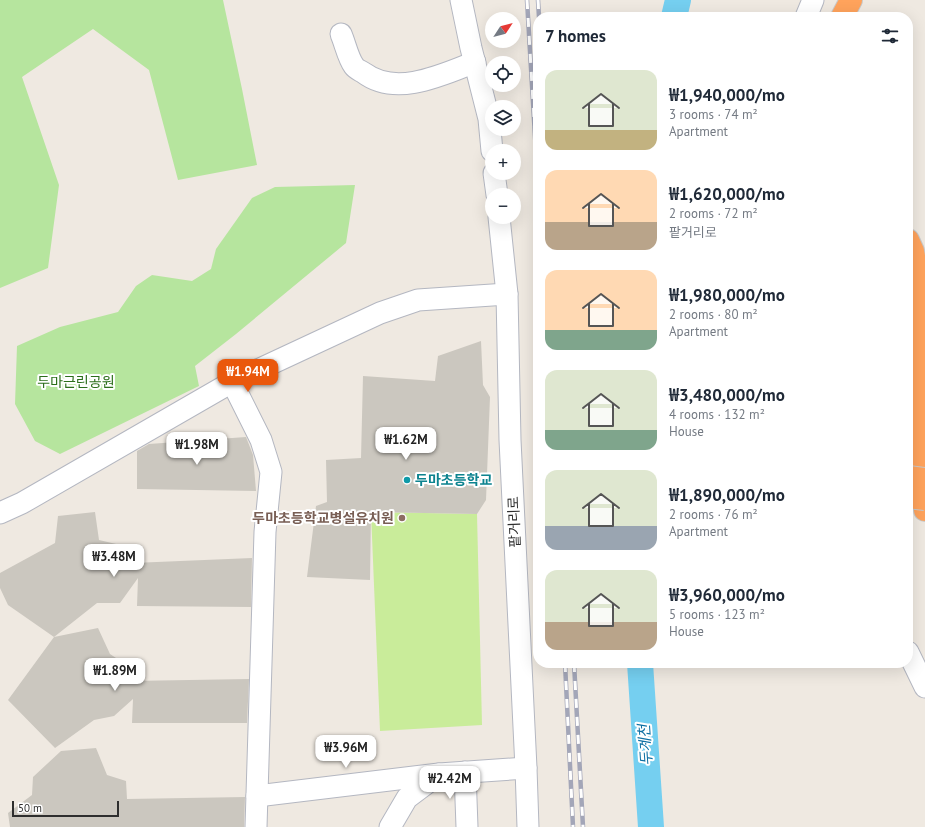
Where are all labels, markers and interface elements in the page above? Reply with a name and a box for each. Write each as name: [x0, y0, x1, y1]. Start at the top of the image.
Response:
north arrow: [485, 12, 521, 48]
map controls: [485, 12, 521, 224]
text: 7 homes: [545, 25, 606, 47]
icon: filters: [879, 25, 901, 47]
button: locate: [485, 56, 521, 92]
text: ₩1,940,000/mo: [669, 84, 785, 106]
icon: home: [577, 86, 625, 134]
button: layers: [485, 100, 521, 136]
text: 3 rooms · 74 m²: [669, 106, 758, 123]
text: Apartment: [669, 123, 728, 140]
button: +: [485, 144, 521, 180]
text: ₩1,620,000/mo: [669, 183, 785, 205]
icon: home: [577, 186, 625, 234]
button: −: [485, 188, 521, 224]
text: 2 rooms · 72 m²: [669, 205, 758, 222]
text: 팥거리로: [669, 224, 717, 241]
text: ₩1,980,000/mo: [669, 284, 785, 306]
icon: home: [577, 286, 625, 334]
text: 2 rooms · 80 m²: [669, 306, 758, 323]
text: Apartment: [669, 323, 728, 340]
pin: ₩1.94M: [215, 359, 281, 393]
text: ₩1.94M: [226, 363, 270, 380]
park label: 두마근린공원: [37, 373, 115, 391]
text: ₩3,480,000/mo: [669, 384, 785, 406]
icon: home: [577, 386, 625, 434]
text: 4 rooms · 132 m²: [669, 406, 765, 423]
text: House: [669, 423, 704, 440]
pin: ₩1.62M: [373, 427, 439, 461]
text: ₩1.62M: [384, 431, 428, 448]
pin: ₩1.98M: [164, 432, 230, 466]
text: ₩1.98M: [175, 436, 219, 453]
place label: 두마초등학교: [415, 471, 492, 489]
marker: 두마초등학교: [402, 475, 412, 485]
text: ₩1,890,000/mo: [669, 484, 785, 506]
icon: home: [577, 486, 625, 534]
street label: 팥거리로: [504, 496, 524, 548]
text: 2 rooms · 76 m²: [669, 506, 758, 523]
place label: 두마초등학교병설유치원: [252, 509, 394, 527]
marker: 두마초등학교병설유치원: [397, 513, 407, 523]
text: Apartment: [669, 523, 728, 540]
pin: ₩3.48M: [81, 544, 147, 578]
text: ₩3.48M: [92, 548, 136, 565]
text: ₩3,960,000/mo: [669, 584, 785, 606]
icon: home: [577, 586, 625, 634]
text: 5 rooms · 123 m²: [669, 606, 765, 623]
text: House: [669, 623, 704, 640]
pin: ₩1.89M: [82, 658, 148, 692]
text: ₩1.89M: [93, 662, 137, 679]
water label: 두계천: [634, 721, 656, 766]
pin: ₩3.96M: [313, 735, 379, 769]
text: ₩3.96M: [324, 739, 368, 756]
pin: ₩2.42M: [417, 766, 483, 800]
text: ₩2.42M: [428, 770, 472, 787]
scale bar: [12, 799, 119, 818]
text: 50 m: [18, 801, 42, 815]

